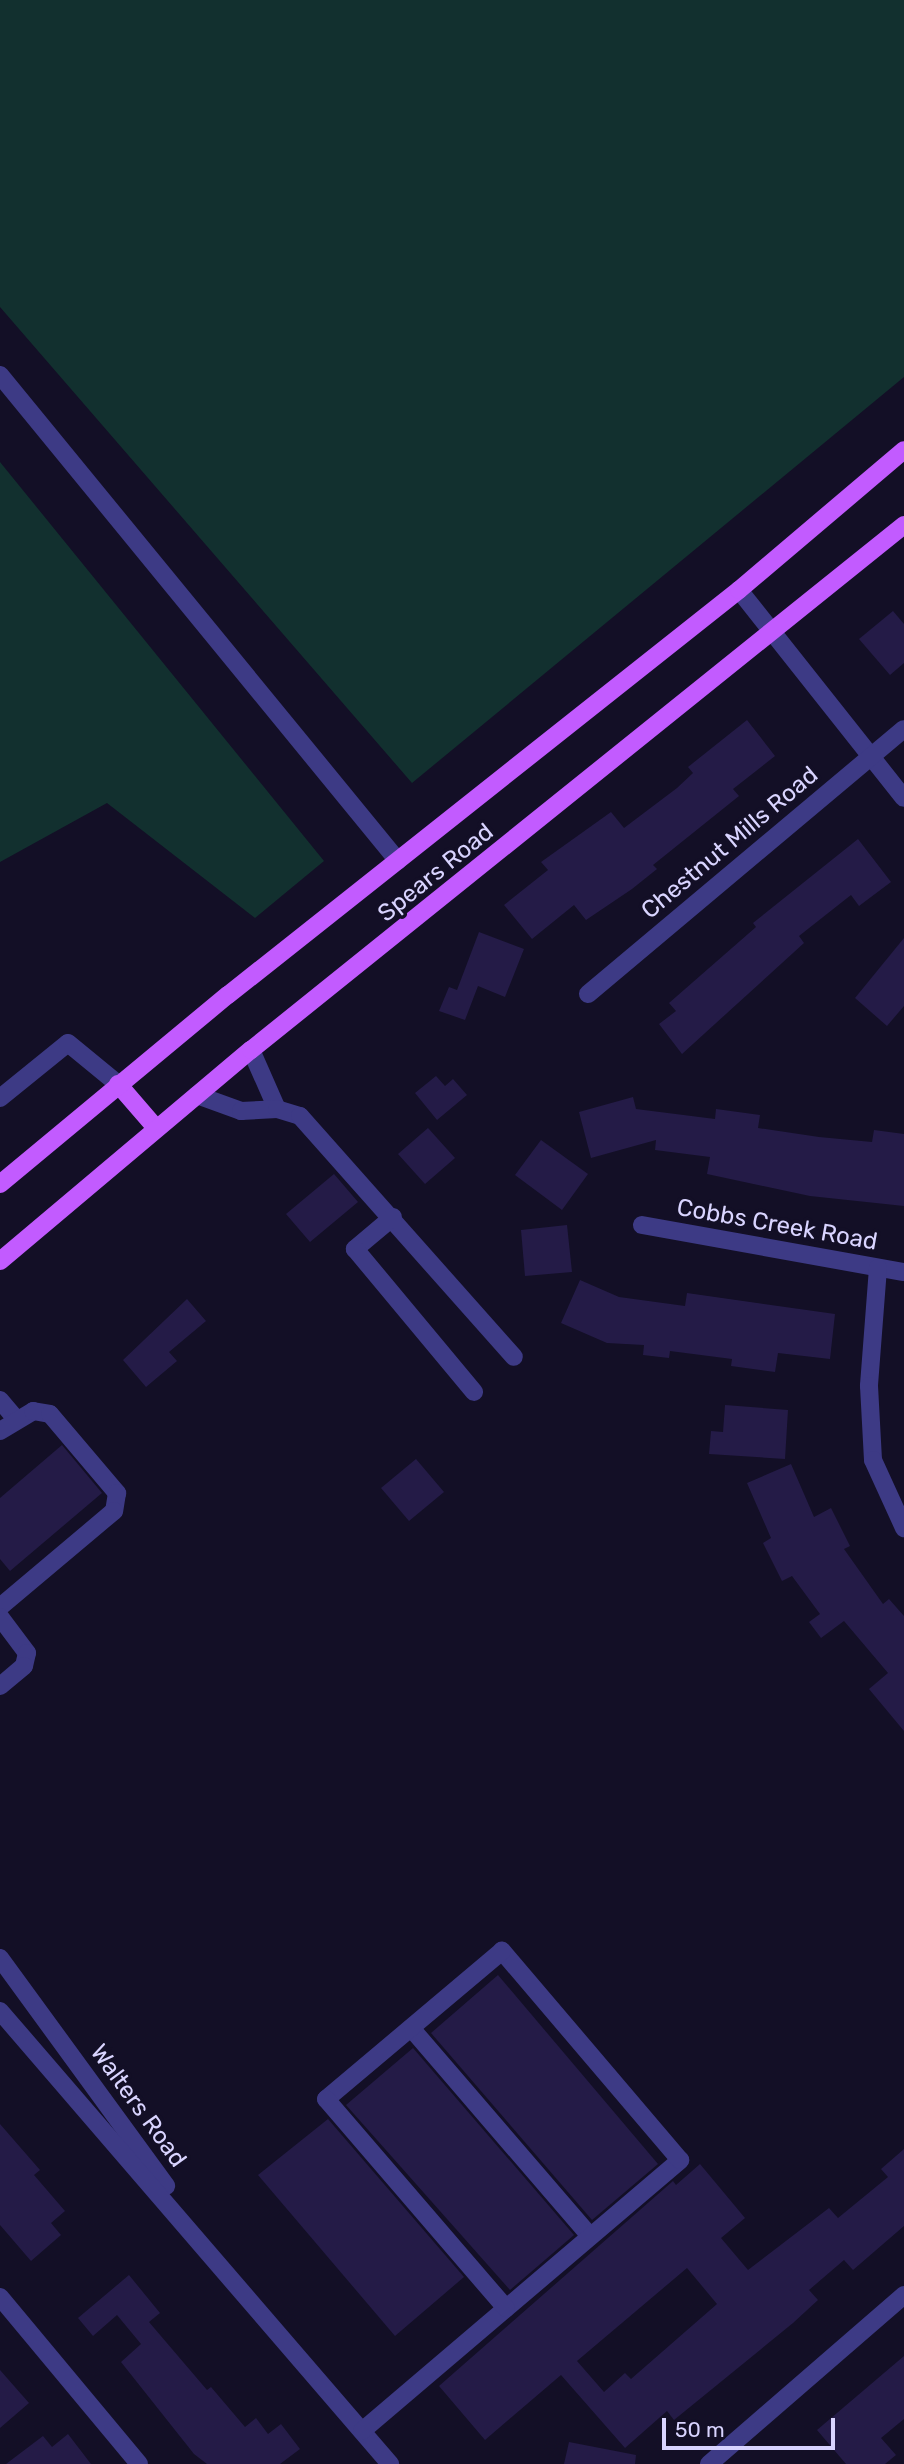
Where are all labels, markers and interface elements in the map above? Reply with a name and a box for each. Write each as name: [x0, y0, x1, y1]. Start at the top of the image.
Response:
street label: Chestnut Mills Road: [636, 761, 824, 925]
street label: Spears Road: [373, 818, 499, 928]
street label: Cobbs Creek Road: [674, 1193, 880, 1257]
street label: Walters Road: [84, 2039, 192, 2173]
scale bar: [666, 2404, 839, 2448]
text: 50 m: [675, 2417, 725, 2442]

